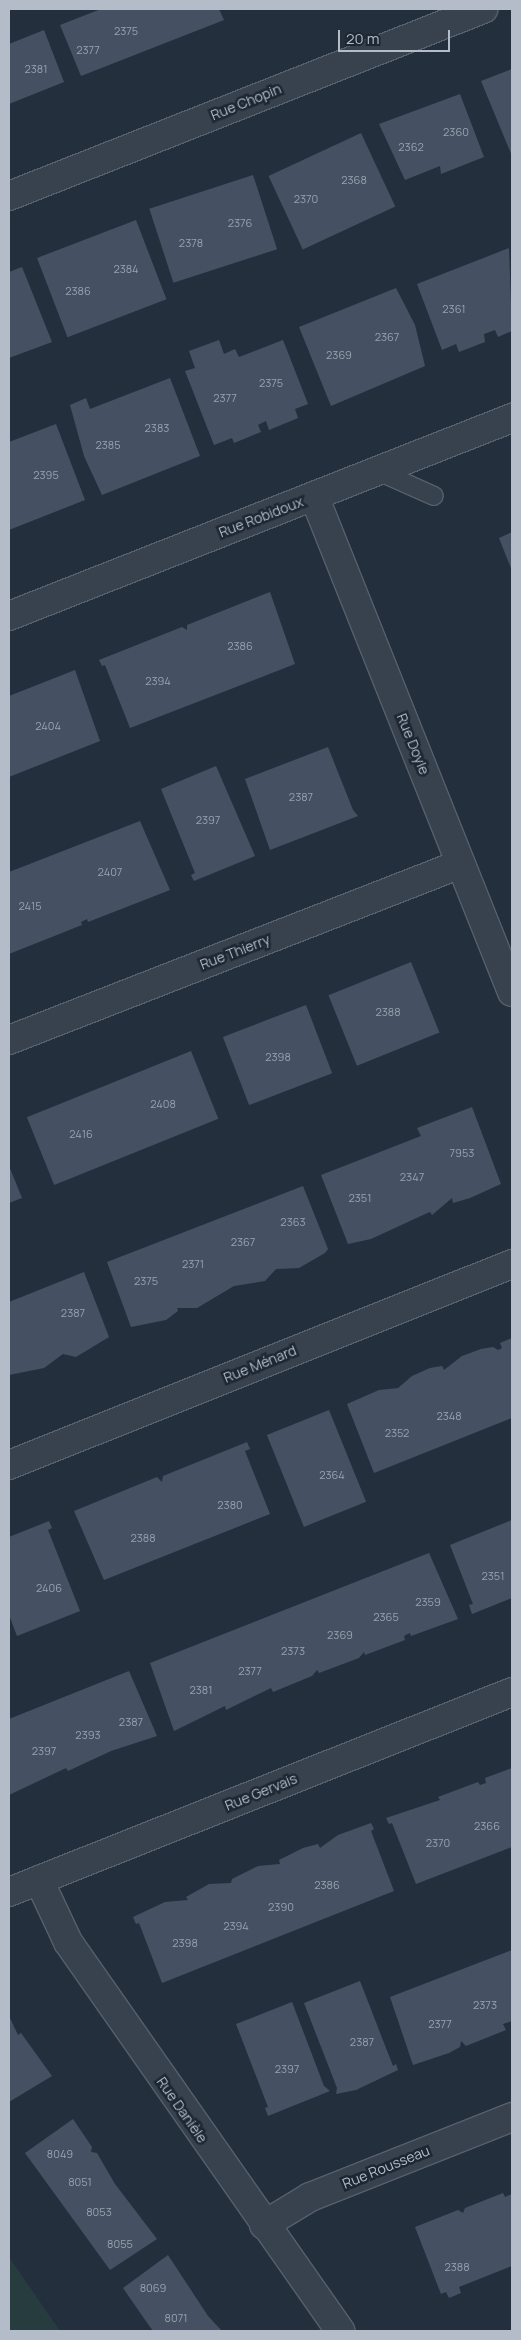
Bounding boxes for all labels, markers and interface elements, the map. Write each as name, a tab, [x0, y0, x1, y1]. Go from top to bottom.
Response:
scale bar	[341, 20, 454, 52]
house number: 2375	[114, 24, 138, 38]
text: 20 m	[346, 28, 379, 49]
house number: 2377	[76, 43, 100, 57]
house number: 2381	[24, 62, 48, 76]
street label: Rue Chopin	[208, 80, 284, 124]
house number: 2360	[443, 125, 469, 139]
house number: 2362	[398, 140, 424, 154]
house number: 2368	[341, 173, 367, 187]
house number: 2370	[294, 192, 318, 206]
house number: 2376	[228, 216, 252, 230]
house number: 2378	[179, 236, 203, 250]
house number: 2384	[113, 262, 139, 276]
house number: 2386	[65, 284, 91, 298]
house number: 2361	[442, 302, 466, 316]
house number: 2367	[375, 330, 399, 344]
house number: 2369	[326, 348, 352, 362]
house number: 2375	[259, 376, 283, 390]
house number: 2377	[213, 391, 237, 405]
house number: 2383	[145, 421, 169, 435]
house number: 2385	[95, 438, 121, 452]
house number: 2395	[33, 468, 59, 482]
street label: Rue Robidoux	[216, 493, 306, 541]
house number: 2386	[227, 639, 253, 653]
house number: 2394	[145, 674, 171, 688]
street label: Rue Doyle	[393, 711, 433, 777]
house number: 2404	[35, 719, 61, 733]
house number: 2387	[289, 790, 313, 804]
house number: 2397	[196, 813, 220, 827]
house number: 2407	[98, 865, 122, 879]
house number: 2415	[18, 899, 42, 913]
street label: Rue Thierry	[198, 931, 272, 973]
house number: 2388	[375, 1005, 401, 1019]
house number: 2398	[265, 1050, 291, 1064]
house number: 2408	[150, 1097, 176, 1111]
house number: 2416	[69, 1127, 93, 1141]
house number: 7953	[450, 1146, 474, 1160]
house number: 2347	[400, 1170, 424, 1184]
house number: 2351	[349, 1191, 371, 1205]
house number: 2363	[280, 1215, 306, 1229]
house number: 2367	[231, 1235, 255, 1249]
house number: 2371	[182, 1257, 204, 1271]
house number: 2375	[134, 1274, 158, 1288]
house number: 2387	[61, 1306, 85, 1320]
street label: Rue Ménard	[221, 1342, 299, 1386]
house number: 2348	[436, 1409, 462, 1423]
house number: 2352	[385, 1426, 409, 1440]
house number: 2364	[319, 1468, 345, 1482]
house number: 2380	[217, 1498, 243, 1512]
house number: 2388	[130, 1531, 156, 1545]
house number: 2351	[482, 1569, 504, 1583]
house number: 2406	[36, 1581, 62, 1595]
house number: 2359	[415, 1595, 441, 1609]
house number: 2365	[373, 1610, 399, 1624]
house number: 2369	[327, 1628, 353, 1642]
house number: 2373	[281, 1644, 305, 1658]
house number: 2377	[238, 1664, 262, 1678]
house number: 2381	[189, 1683, 213, 1697]
house number: 2387	[119, 1715, 143, 1729]
house number: 2393	[75, 1728, 101, 1742]
house number: 2397	[32, 1744, 56, 1758]
street label: Rue Gervais	[222, 1770, 300, 1814]
house number: 2366	[474, 1819, 500, 1833]
house number: 2370	[426, 1836, 450, 1850]
house number: 2386	[314, 1878, 340, 1892]
house number: 2390	[268, 1900, 294, 1914]
house number: 2394	[223, 1919, 249, 1933]
house number: 2398	[172, 1936, 198, 1950]
house number: 2373	[473, 1998, 497, 2012]
house number: 2377	[428, 2017, 452, 2031]
house number: 2387	[350, 2035, 374, 2049]
house number: 2397	[275, 2062, 299, 2076]
street label: Rue Danièle	[153, 2074, 211, 2146]
street label: Rue Rousseau	[340, 2142, 432, 2192]
house number: 8049	[47, 2147, 73, 2161]
house number: 8051	[68, 2175, 92, 2189]
house number: 8053	[86, 2205, 112, 2219]
house number: 8055	[107, 2237, 133, 2251]
house number: 2388	[444, 2260, 470, 2274]
house number: 8069	[140, 2281, 166, 2295]
house number: 8071	[165, 2311, 187, 2325]

